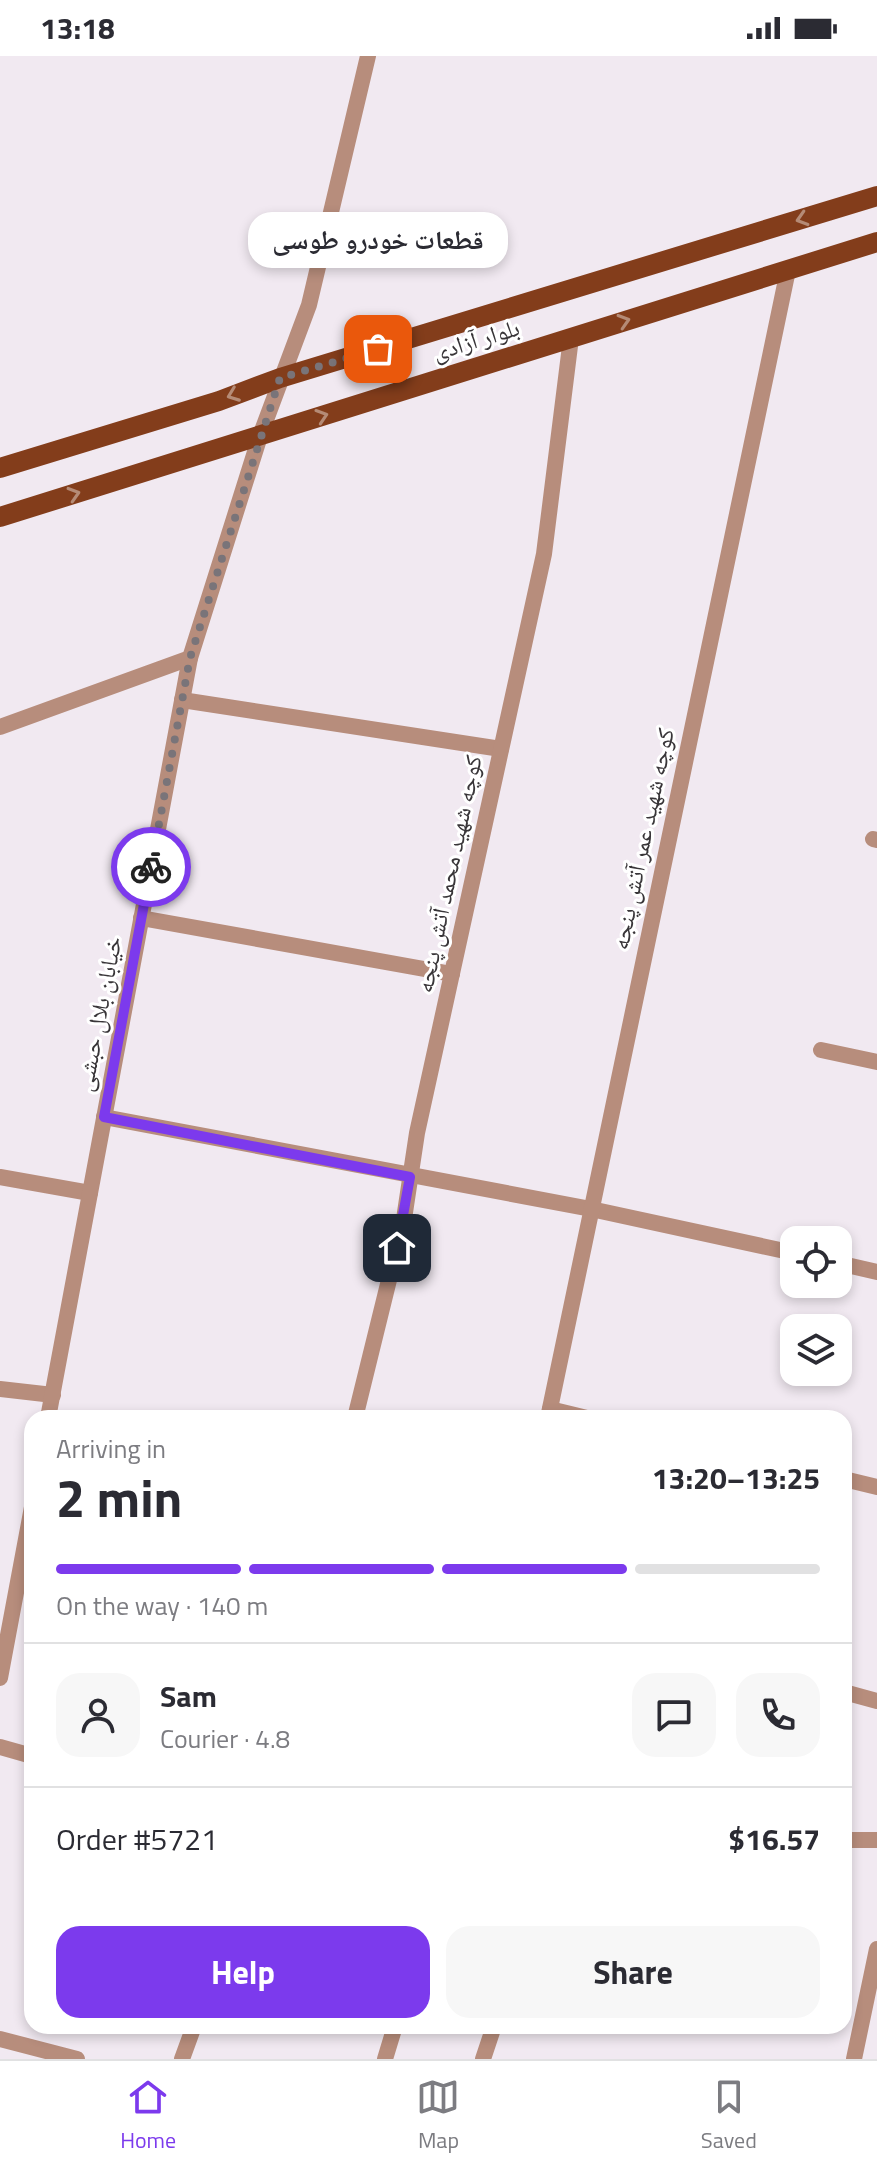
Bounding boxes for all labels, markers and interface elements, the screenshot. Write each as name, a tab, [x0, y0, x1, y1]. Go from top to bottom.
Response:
text: 13:18	[40, 5, 115, 51]
one-way arrow	[796, 209, 810, 225]
callout: قطعات خودرو طوسی	[248, 213, 508, 269]
text: قطعات خودرو طوسی	[272, 220, 484, 259]
street label: بلوار آزادی	[428, 309, 524, 369]
pin	[344, 315, 412, 383]
one-way arrow	[616, 315, 630, 331]
icon: bag	[356, 327, 400, 371]
one-way arrow	[227, 385, 241, 402]
one-way arrow	[315, 409, 329, 425]
one-way arrow	[67, 487, 81, 503]
street label: کوچه شهید عمر آتش پنجه	[601, 725, 683, 953]
street label: کوچه شهید محمد آتش پنجه	[405, 752, 491, 996]
courier	[111, 827, 191, 907]
icon: bike	[129, 845, 173, 889]
street label: خیابان بلال حبشی	[65, 933, 131, 1095]
pin	[363, 1214, 431, 1282]
icon: home	[375, 1226, 419, 1270]
map controls	[780, 1226, 852, 1386]
button: locate	[780, 1226, 852, 1298]
button: layers	[780, 1314, 852, 1386]
text: Arriving in	[56, 1429, 166, 1468]
text: 13:20–13:25	[652, 1455, 820, 1501]
text: 2 min	[56, 1458, 182, 1537]
text: On the way · 140 m	[56, 1586, 268, 1625]
button: person	[56, 1673, 140, 1757]
text: Sam	[160, 1673, 217, 1719]
button: chat	[632, 1673, 716, 1757]
button: phone	[736, 1673, 820, 1757]
text: Courier · 4.8	[160, 1719, 290, 1758]
text: Order #5721	[56, 1816, 218, 1862]
text: $16.57	[728, 1816, 820, 1862]
button: Help	[56, 1926, 430, 2018]
button: Share	[446, 1926, 820, 2018]
tab: Home	[120, 2075, 176, 2157]
tab: Map	[416, 2075, 460, 2157]
tab: Saved	[701, 2075, 757, 2157]

